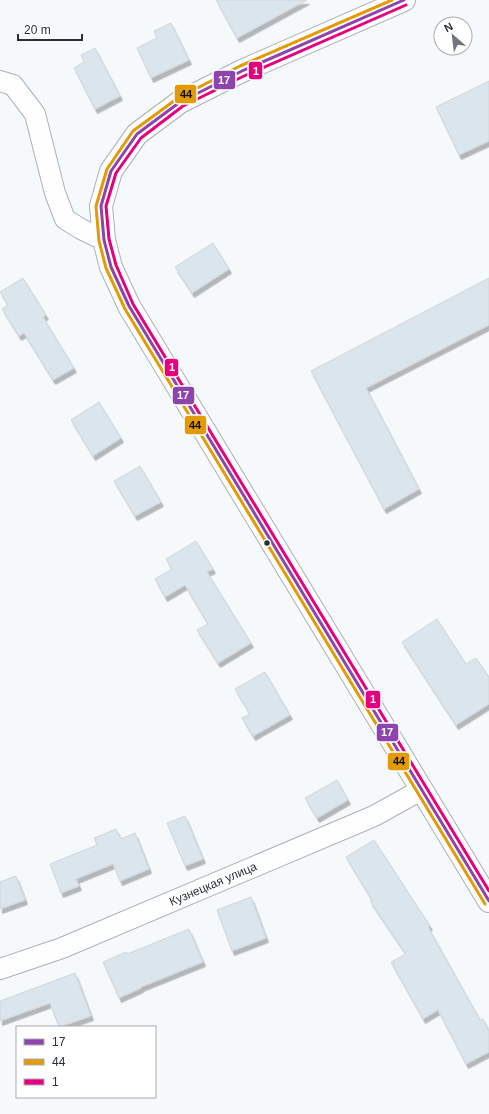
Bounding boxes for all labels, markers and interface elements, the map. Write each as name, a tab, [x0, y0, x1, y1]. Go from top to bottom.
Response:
scale bar	[18, 16, 82, 42]
north arrow	[433, 16, 473, 56]
text: N	[442, 20, 455, 34]
text: 20 m	[24, 23, 51, 37]
line badge: 1	[248, 61, 263, 80]
text: 1	[253, 65, 259, 77]
line badge: 17	[213, 70, 236, 90]
text: 17	[218, 74, 230, 86]
line badge: 44	[174, 84, 197, 104]
text: 44	[180, 88, 193, 100]
line badge: 1	[164, 358, 179, 377]
text: 1	[169, 361, 175, 373]
line badge: 17	[172, 386, 195, 405]
text: 17	[177, 389, 189, 401]
line badge: 44	[184, 415, 207, 435]
text: 44	[189, 419, 202, 431]
unlabelled marker	[262, 538, 272, 548]
line badge: 1	[365, 690, 381, 709]
text: 1	[370, 693, 376, 705]
line badge: 17	[376, 723, 399, 742]
text: 17	[381, 726, 393, 738]
line badge: 44	[387, 752, 410, 771]
text: 44	[393, 755, 406, 767]
street label: Кузнецкая улица	[167, 859, 259, 909]
legend	[16, 1026, 156, 1098]
text: 17	[52, 1035, 66, 1049]
text: 44	[52, 1055, 66, 1069]
text: 1	[52, 1075, 59, 1089]

